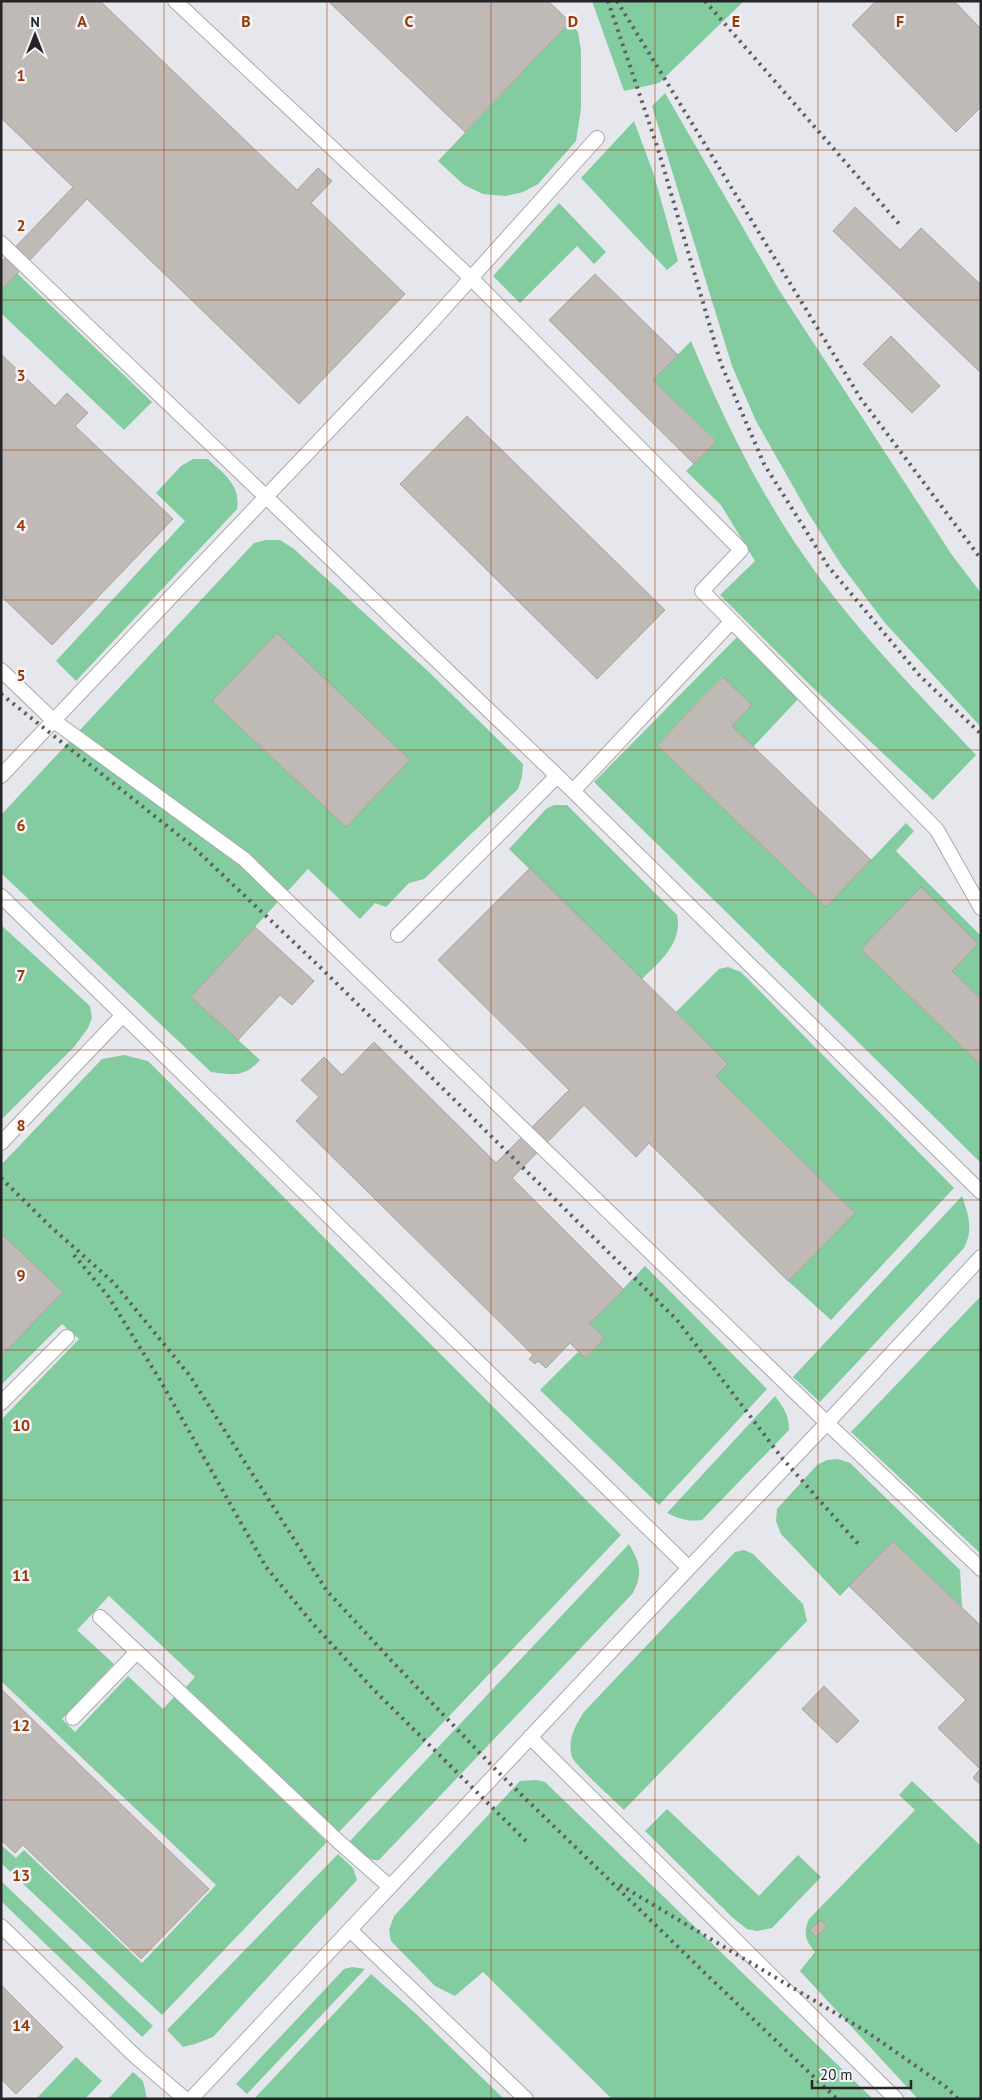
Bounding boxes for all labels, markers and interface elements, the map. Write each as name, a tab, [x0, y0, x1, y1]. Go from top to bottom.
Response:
north arrow	[10, 10, 60, 60]
text: A	[77, 11, 87, 31]
text: B	[241, 11, 251, 31]
text: C	[405, 11, 414, 31]
text: D	[568, 11, 578, 31]
text: E	[732, 11, 740, 31]
text: F	[896, 11, 904, 31]
text: N	[30, 13, 40, 31]
text: 1	[16, 65, 26, 85]
text: 2	[16, 215, 26, 235]
text: 3	[16, 365, 26, 385]
text: 4	[16, 515, 26, 535]
text: 5	[16, 665, 26, 685]
text: 6	[16, 815, 26, 835]
text: 7	[16, 965, 26, 985]
text: 8	[16, 1115, 26, 1135]
text: 9	[16, 1265, 26, 1285]
text: 10	[12, 1415, 30, 1435]
text: 11	[12, 1565, 30, 1585]
text: 12	[12, 1715, 30, 1735]
text: 13	[12, 1865, 30, 1885]
text: 14	[12, 2015, 30, 2035]
scale bar	[812, 2058, 911, 2090]
text: 20 m	[820, 2065, 853, 2084]

